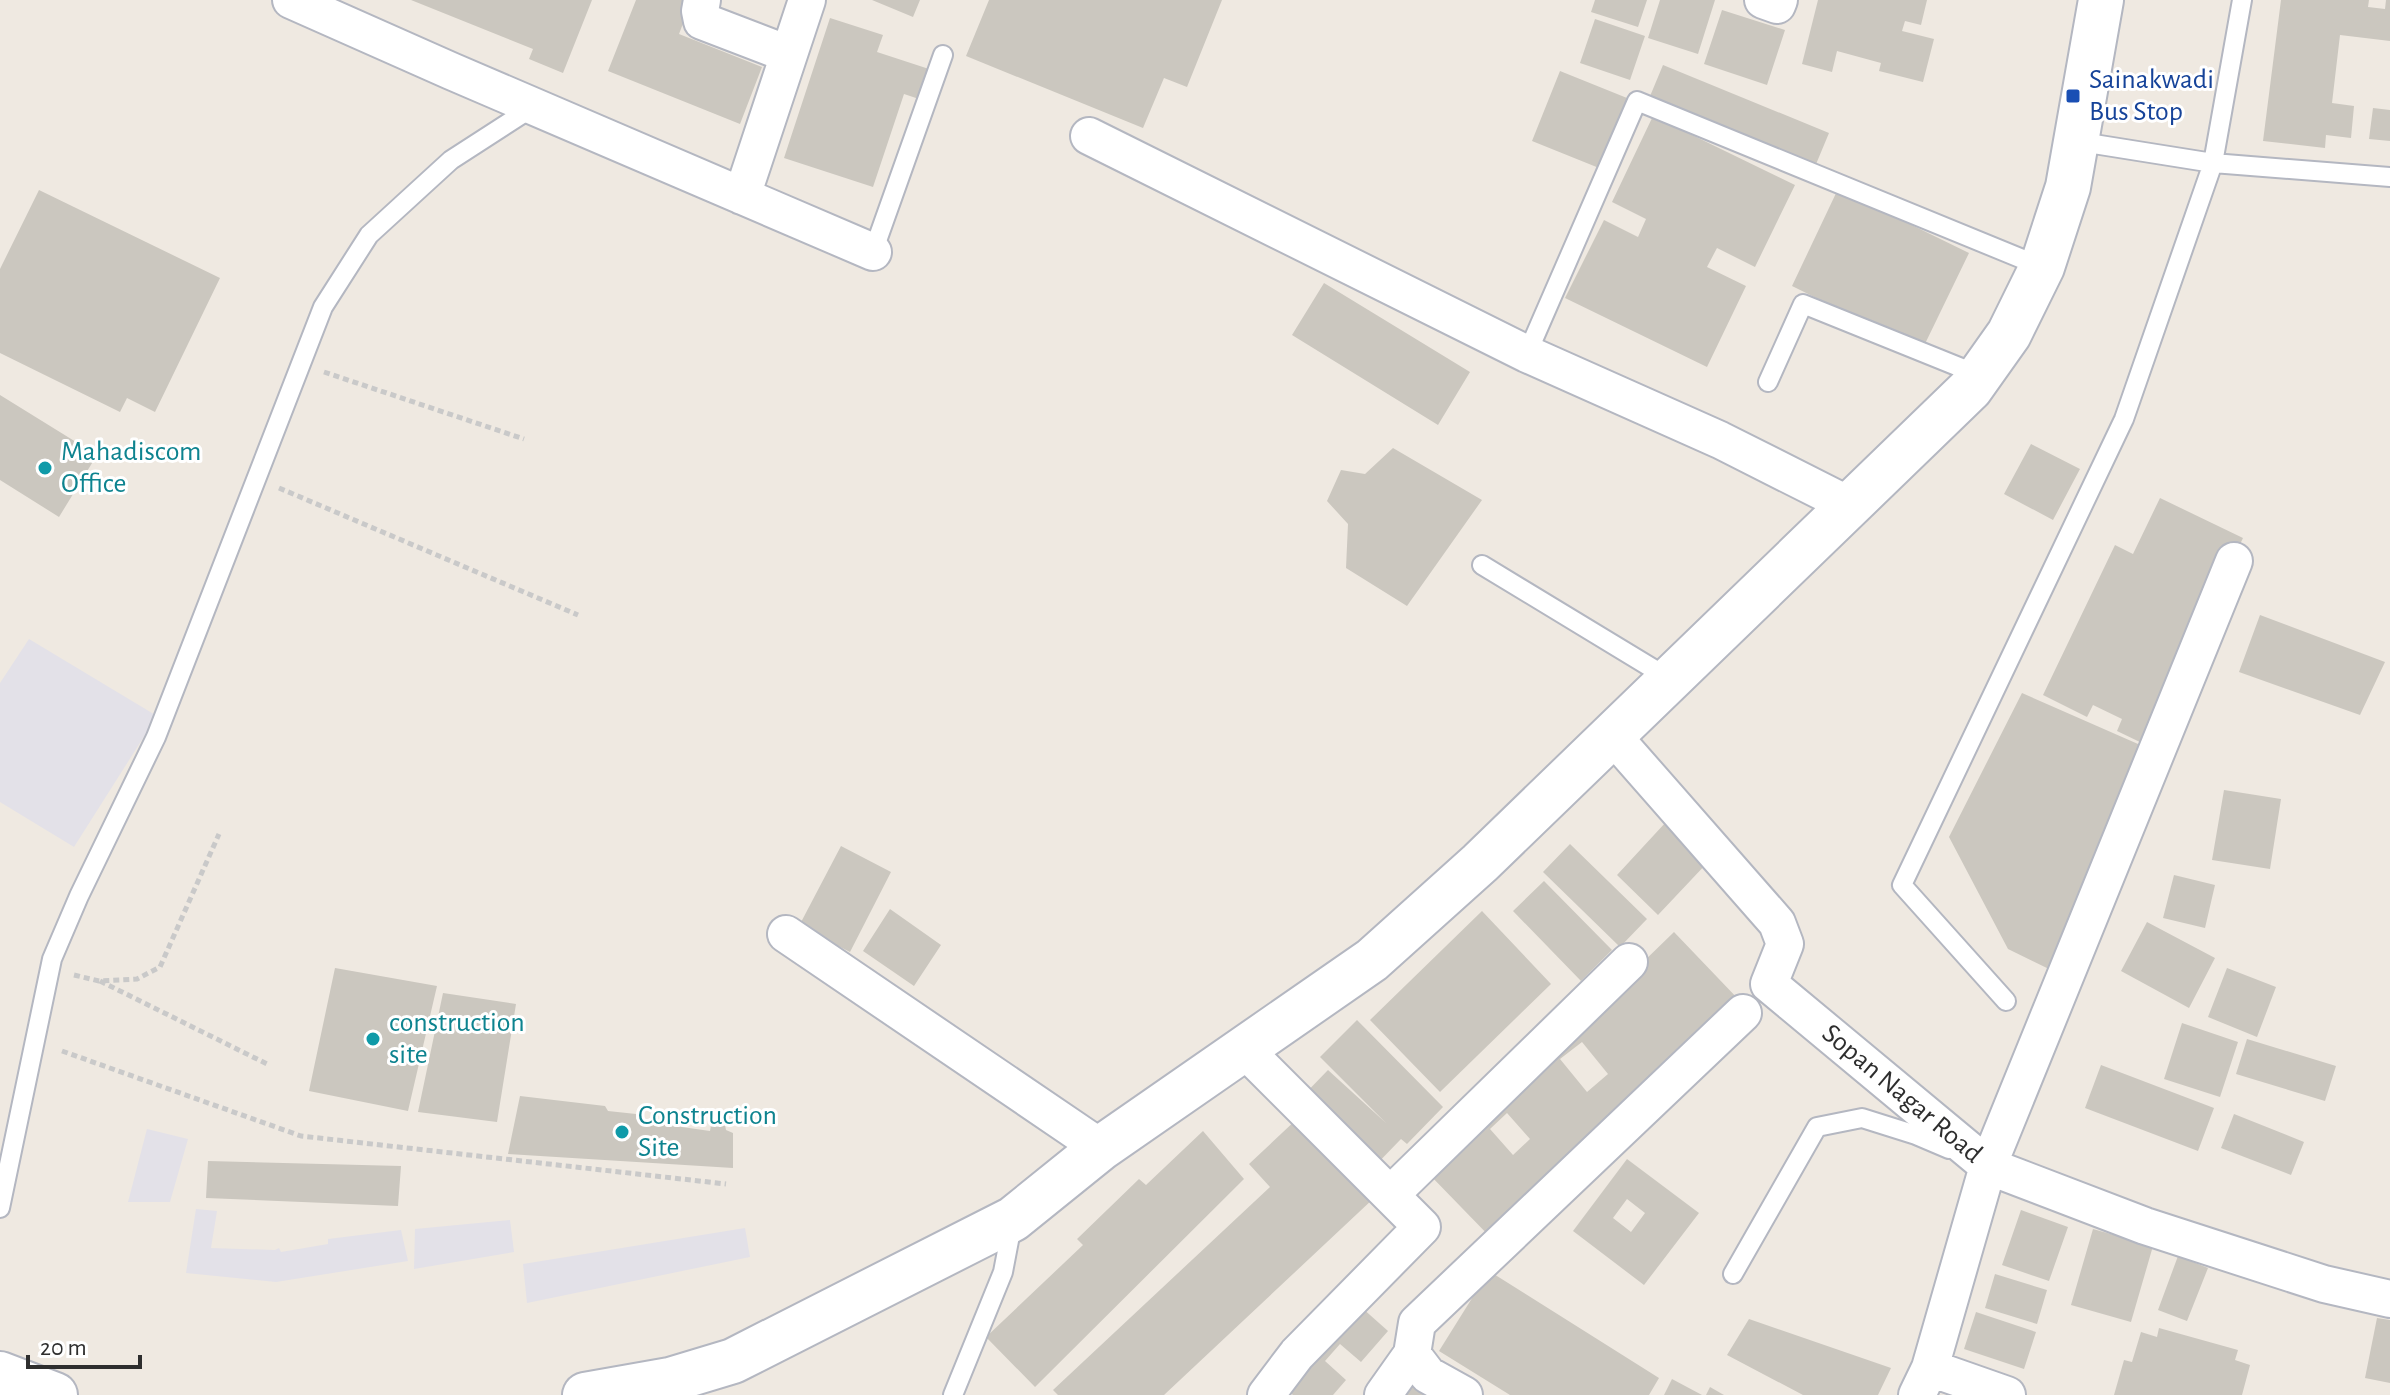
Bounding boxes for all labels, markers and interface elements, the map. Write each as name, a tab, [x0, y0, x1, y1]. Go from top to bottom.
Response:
place label: Sainakwadi Bus Stop	[2089, 66, 2214, 126]
marker: Sainakwadi Bus Stop	[2064, 87, 2082, 105]
place label: Mahadiscom Office	[61, 438, 202, 498]
marker: Mahadiscom Office	[36, 459, 54, 477]
place label: construction site	[389, 1009, 525, 1069]
street label: Sopan Nagar Road	[1817, 1019, 1987, 1169]
marker: construction site	[364, 1030, 382, 1048]
place label: Construction Site	[638, 1102, 777, 1162]
marker: Construction Site	[613, 1123, 631, 1141]
scale bar	[28, 1319, 140, 1369]
text: 20 m	[40, 1336, 87, 1360]

